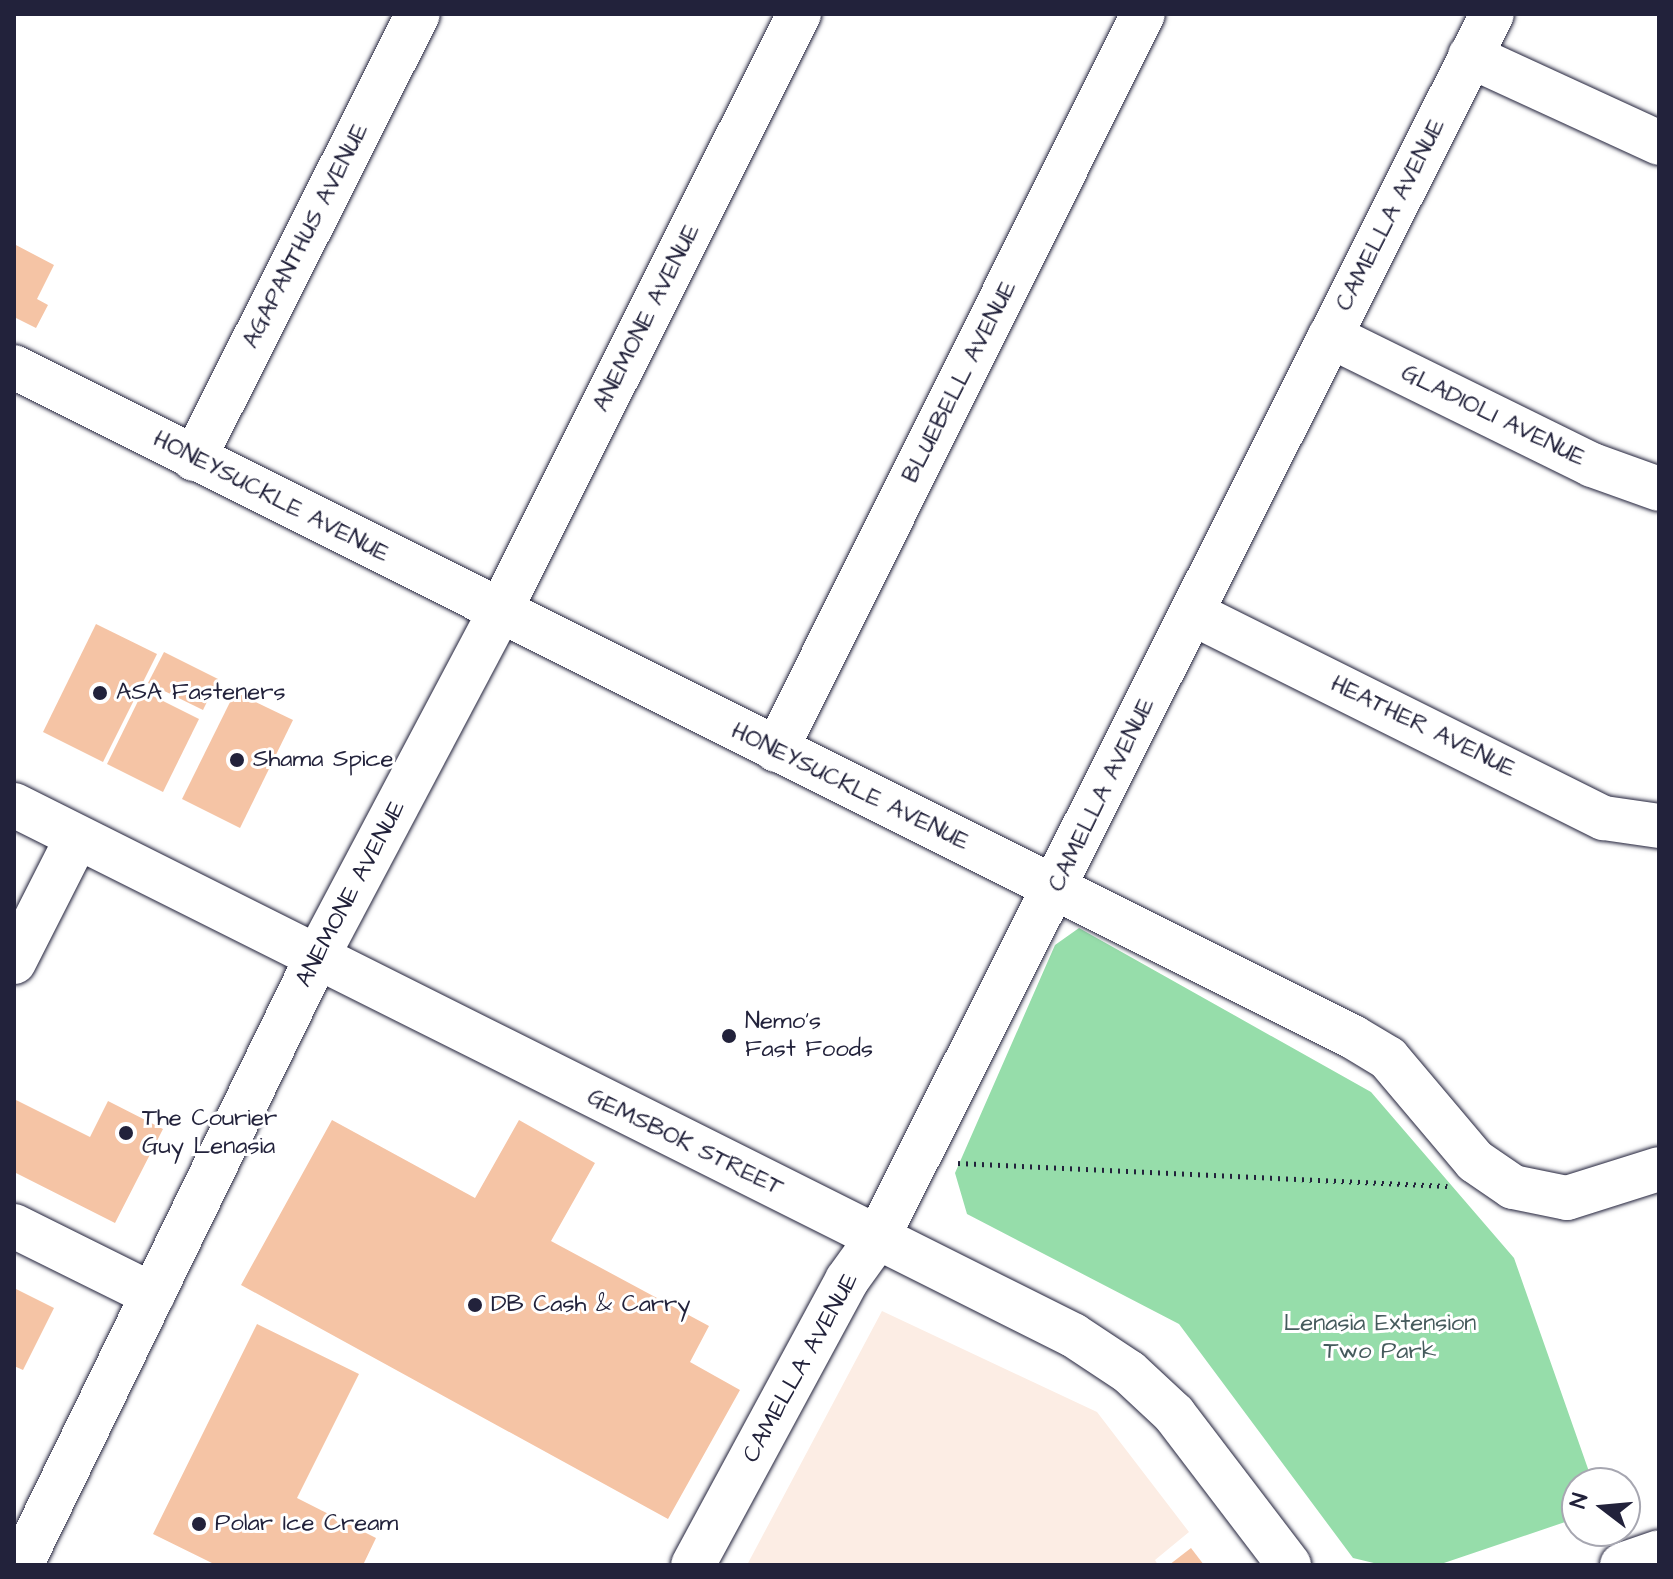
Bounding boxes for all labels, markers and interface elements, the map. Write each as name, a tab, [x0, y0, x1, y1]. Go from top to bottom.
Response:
street label: CAMELLA AVENUE	[1330, 114, 1452, 316]
street label: AGAPANTHUS AVENUE	[237, 119, 375, 353]
street label: ANEMONE AVENUE	[587, 219, 707, 417]
street label: BLUEBELL AVENUE	[897, 276, 1023, 488]
street label: GLADIOLI AVENUE	[1396, 359, 1590, 473]
street label: HONEYSUCKLE AVENUE	[148, 425, 394, 569]
street label: HEATHER AVENUE	[1326, 670, 1520, 784]
place label: ASA Fasteners	[116, 679, 286, 707]
marker: ASA Fasteners	[91, 684, 109, 702]
street label: CAMELLA AVENUE	[1043, 693, 1161, 897]
street label: HONEYSUCKLE AVENUE	[726, 717, 974, 857]
place label: Shama Spice	[253, 746, 394, 774]
marker: Shama Spice	[228, 751, 246, 769]
street label: ANEMONE AVENUE	[290, 796, 412, 992]
place label: Nemo's Fast Foods	[745, 1008, 873, 1064]
marker: Nemo's Fast Foods	[720, 1027, 738, 1045]
street label: GEMSBOK STREET	[582, 1083, 788, 1203]
place label: The Courier Guy Lenasia	[142, 1105, 277, 1161]
marker: The Courier Guy Lenasia	[117, 1124, 135, 1142]
street label: CAMELLA AVENUE	[737, 1268, 865, 1468]
place label: DB Cash & Carry	[491, 1291, 691, 1319]
marker: DB Cash & Carry	[466, 1296, 484, 1314]
park label: Lenasia Extension Two Park	[1284, 1310, 1476, 1366]
north arrow	[1561, 1467, 1641, 1547]
text: N	[1563, 1490, 1596, 1512]
place label: Polar Ice Cream	[215, 1510, 398, 1538]
marker: Polar Ice Cream	[190, 1515, 208, 1533]

